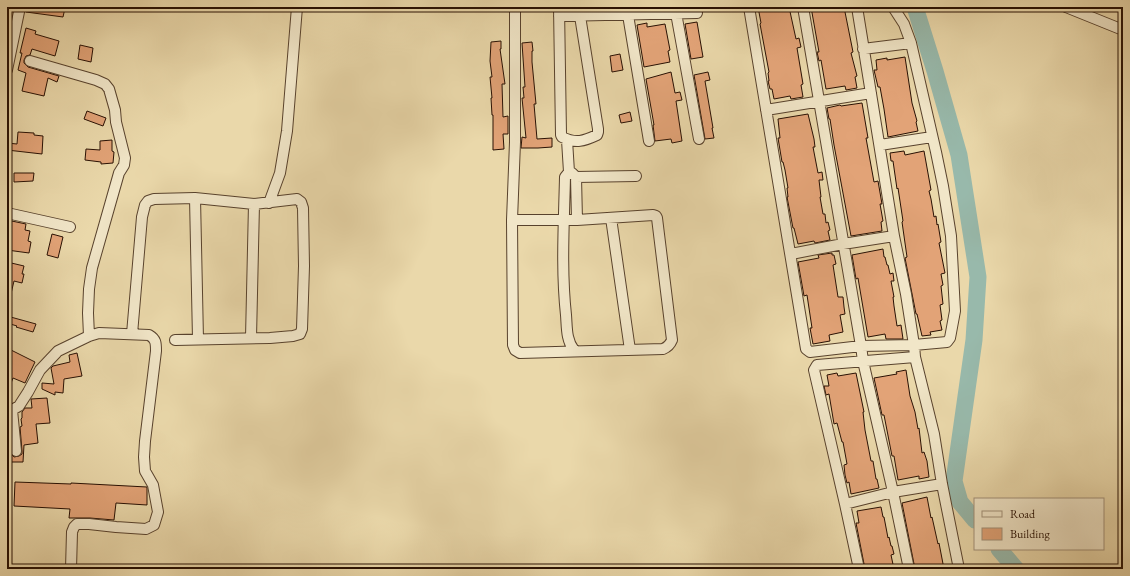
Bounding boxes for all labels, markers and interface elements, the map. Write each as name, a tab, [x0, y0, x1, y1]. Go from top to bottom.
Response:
legend	[974, 498, 1104, 550]
text: Road	[1010, 506, 1036, 522]
text: Building	[1010, 526, 1051, 542]

